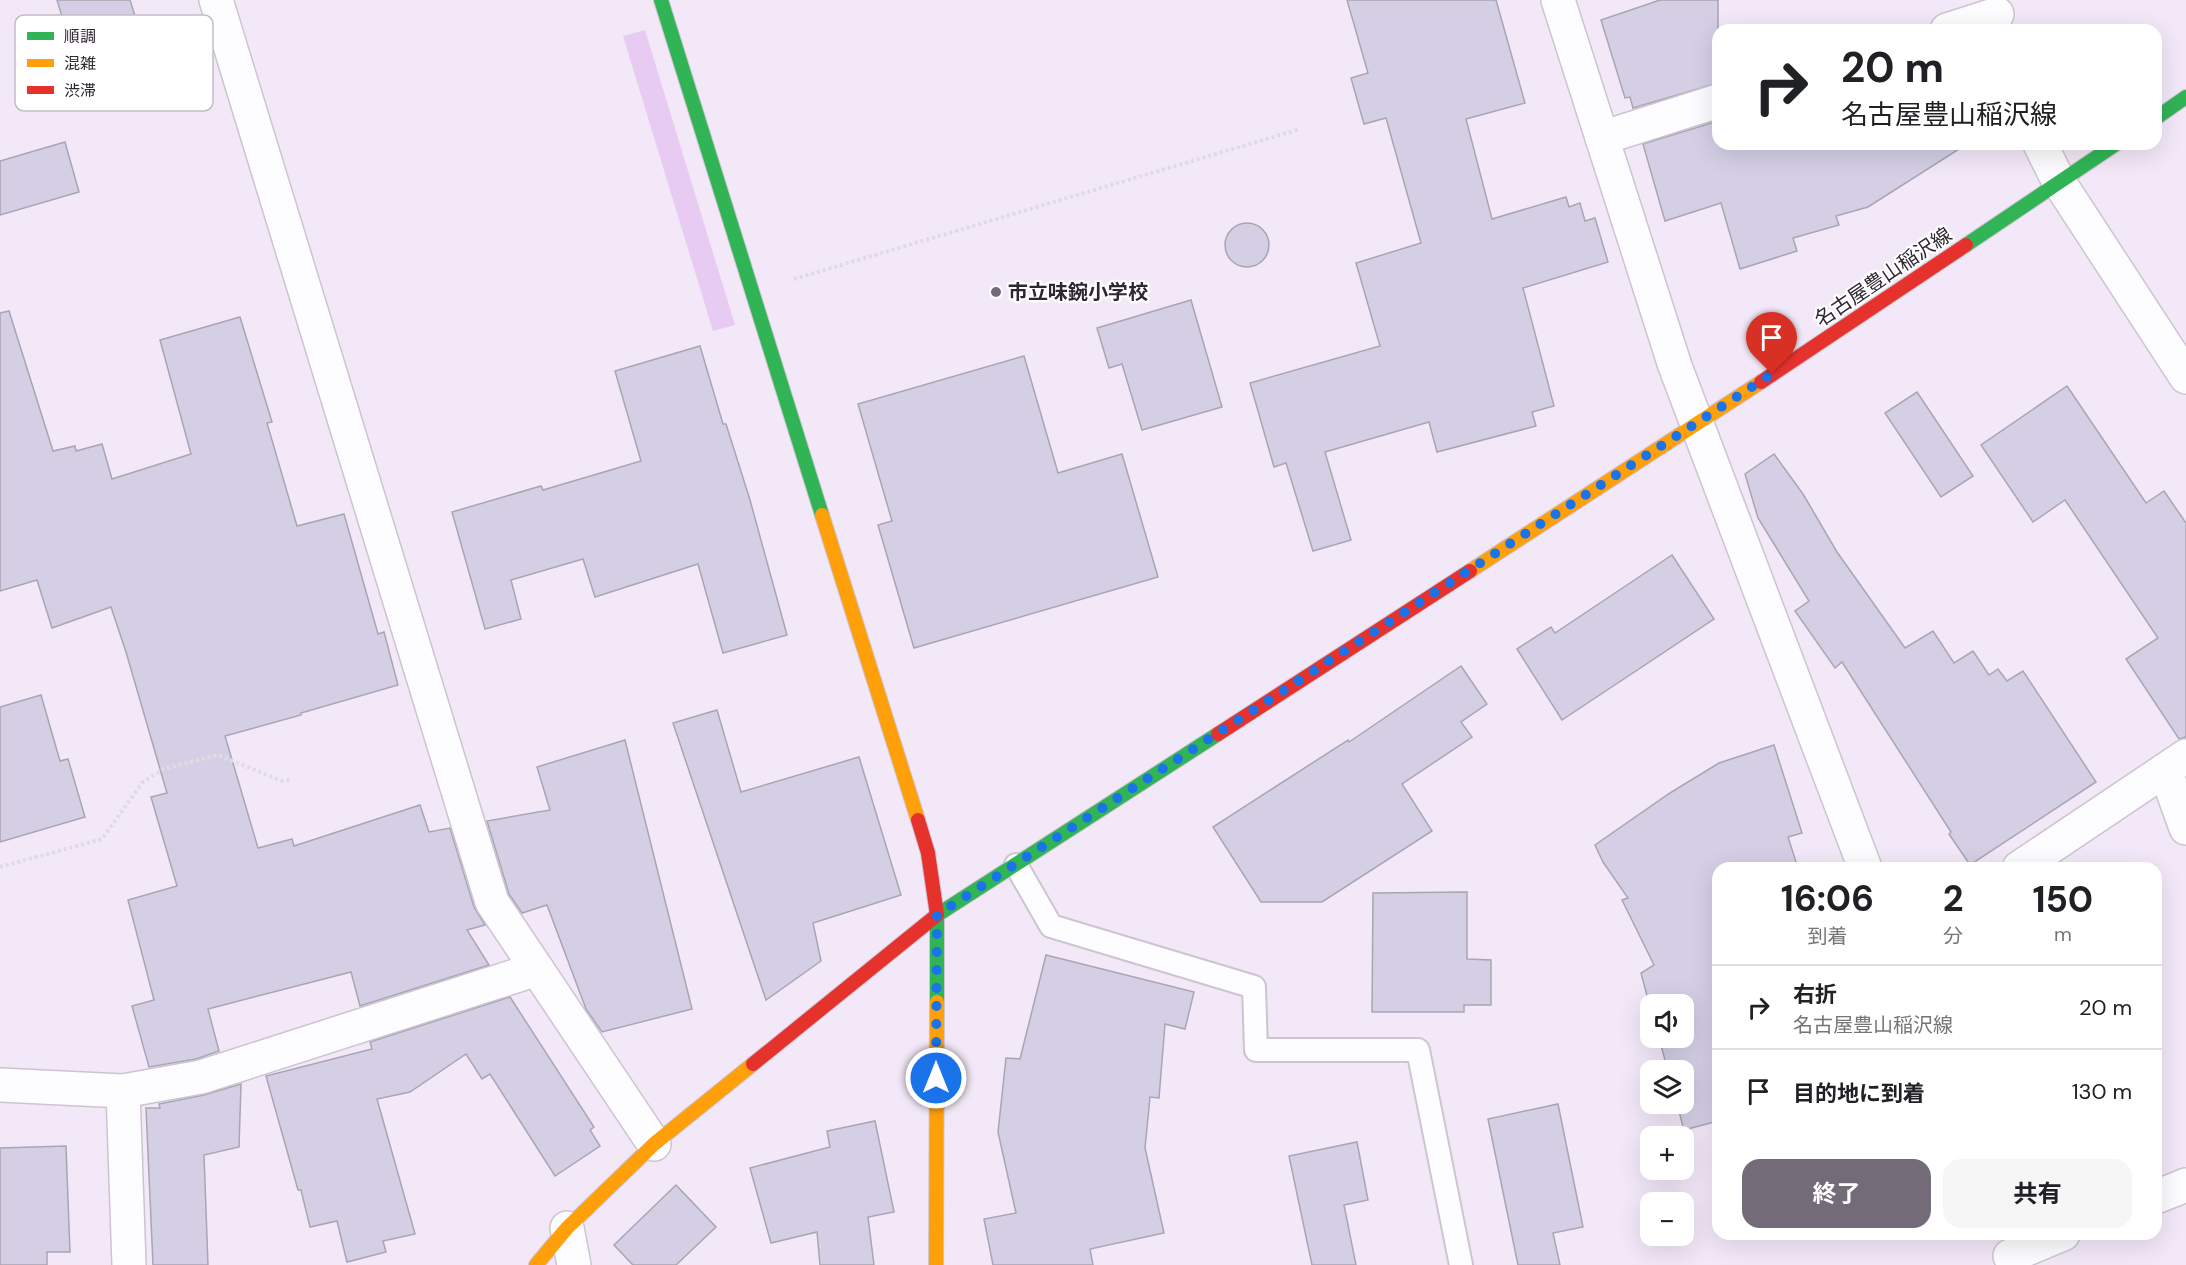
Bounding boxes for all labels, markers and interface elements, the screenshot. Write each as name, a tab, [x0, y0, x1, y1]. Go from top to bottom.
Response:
legend	[15, 15, 213, 111]
text: 順調	[64, 26, 96, 47]
text: 20 m	[1841, 40, 1944, 95]
icon: right	[1742, 48, 1820, 126]
text: 混雑	[64, 53, 96, 74]
text: 渋滞	[64, 80, 96, 101]
text: 名古屋豊山稲沢線	[1841, 97, 2057, 132]
street label: 名古屋豊山稲沢線	[1809, 221, 1957, 333]
place label: 市立味鋺小学校	[1008, 279, 1148, 305]
marker: 市立味鋺小学校	[989, 285, 1003, 299]
pin	[1746, 312, 1797, 374]
icon: arrive	[1755, 321, 1788, 354]
text: 16:06	[1781, 875, 1874, 922]
text: 2	[1943, 875, 1964, 922]
text: 150	[2032, 876, 2093, 923]
text: m	[2054, 921, 2072, 947]
text: 到着	[1807, 923, 1847, 949]
text: 分	[1943, 923, 1963, 949]
text: 右折	[1793, 980, 1837, 1009]
icon: right	[1742, 991, 1775, 1024]
text: 20 m	[2079, 993, 2132, 1022]
map controls	[1640, 994, 1694, 1246]
button: sound	[1640, 994, 1694, 1048]
text: 名古屋豊山稲沢線	[1793, 1012, 1953, 1038]
position arrow	[904, 1046, 968, 1110]
button: layers	[1640, 1060, 1694, 1114]
icon: arrive	[1742, 1075, 1775, 1108]
text: 130 m	[2072, 1077, 2132, 1106]
text: 目的地に到着	[1793, 1079, 1925, 1108]
button: +	[1640, 1126, 1694, 1180]
button: 終了	[1742, 1159, 1931, 1228]
button: 共有	[1943, 1159, 2132, 1228]
button: −	[1640, 1192, 1694, 1246]

